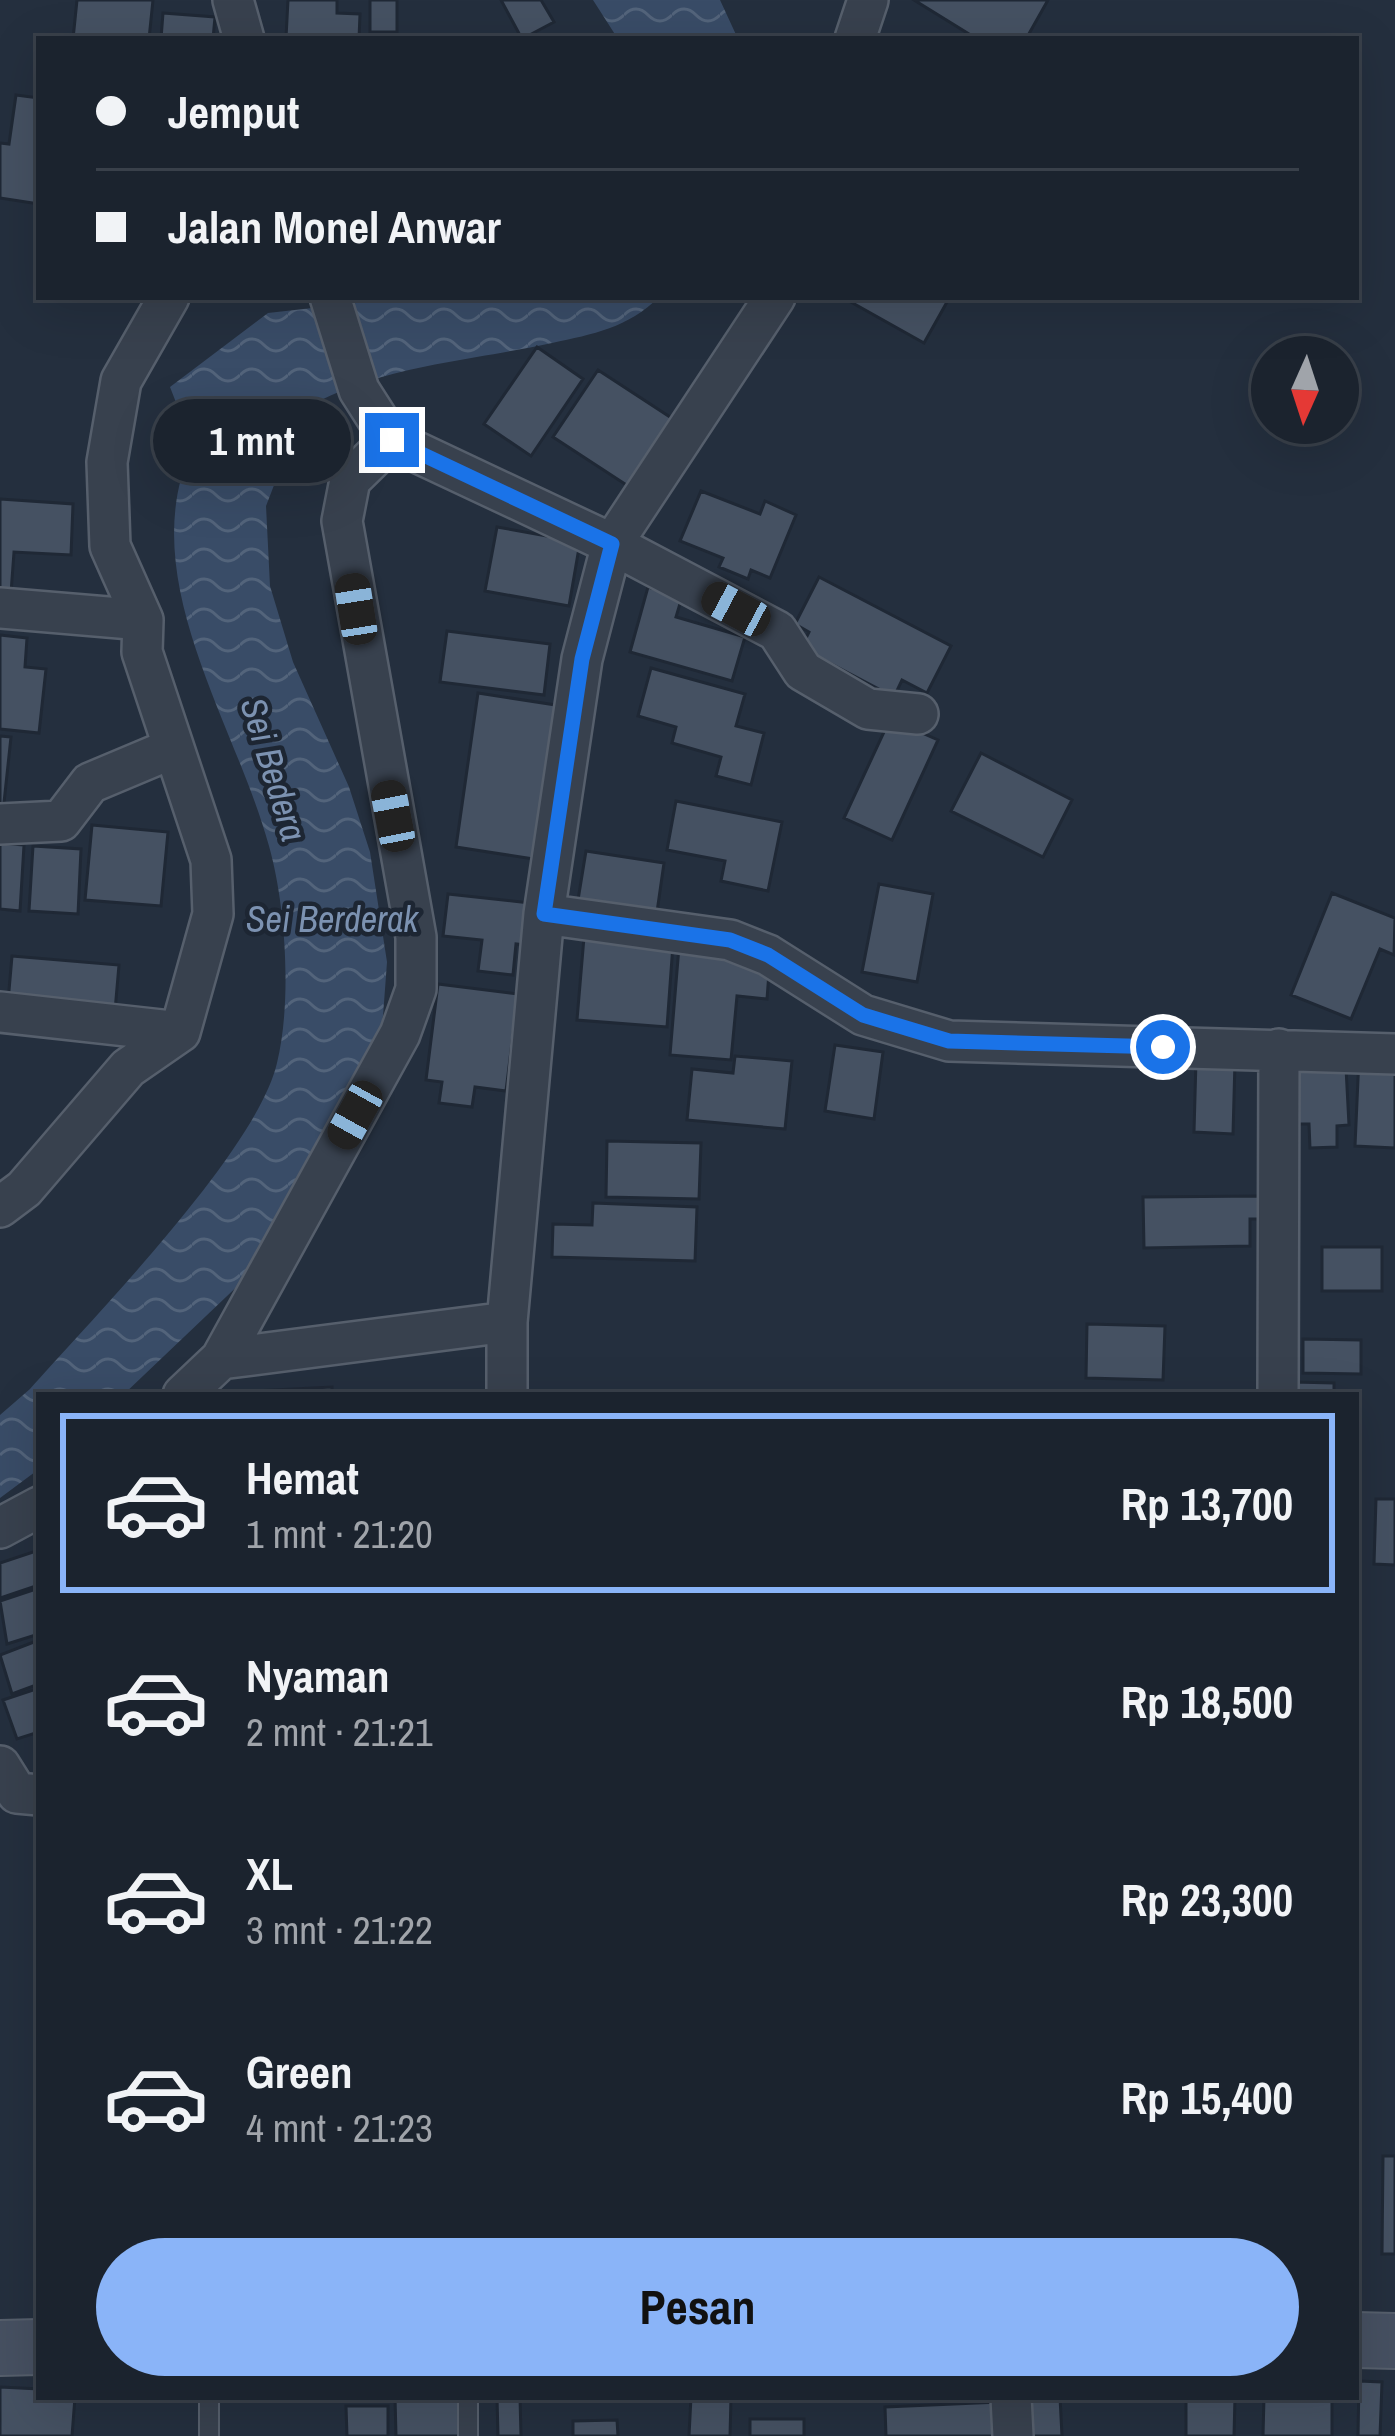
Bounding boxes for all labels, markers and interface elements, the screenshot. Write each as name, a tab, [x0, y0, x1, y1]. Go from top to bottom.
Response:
text: Jemput	[168, 81, 299, 142]
text: Jalan Monel Anwar	[168, 196, 501, 257]
north arrow	[1251, 336, 1359, 444]
map controls	[1251, 336, 1359, 444]
callout: 1 mnt	[152, 398, 350, 482]
route end	[365, 413, 419, 467]
text: 1 mnt	[209, 415, 295, 467]
car	[333, 571, 379, 647]
car	[696, 576, 776, 642]
water label: Sei Bedera	[229, 691, 319, 847]
car	[368, 777, 418, 855]
water label: Sei Berderak	[246, 895, 419, 943]
route start	[1136, 1020, 1190, 1074]
car	[322, 1075, 388, 1155]
text: Hemat	[246, 1447, 359, 1508]
icon: car	[102, 1449, 210, 1557]
text: Rp 13,700	[1121, 1473, 1293, 1534]
text: 1 mnt · 21:20	[246, 1508, 433, 1560]
text: Nyaman	[246, 1645, 390, 1706]
icon: car	[102, 1647, 210, 1755]
text: Rp 18,500	[1121, 1671, 1293, 1732]
text: 2 mnt · 21:21	[246, 1706, 433, 1758]
text: XL	[246, 1843, 293, 1904]
icon: car	[102, 1845, 210, 1953]
text: Rp 23,300	[1121, 1869, 1293, 1930]
text: 3 mnt · 21:22	[246, 1904, 433, 1956]
text: Green	[246, 2041, 353, 2102]
icon: car	[102, 2043, 210, 2151]
text: Rp 15,400	[1121, 2067, 1293, 2128]
text: 4 mnt · 21:23	[246, 2102, 433, 2154]
button: Pesan	[96, 2238, 1299, 2376]

